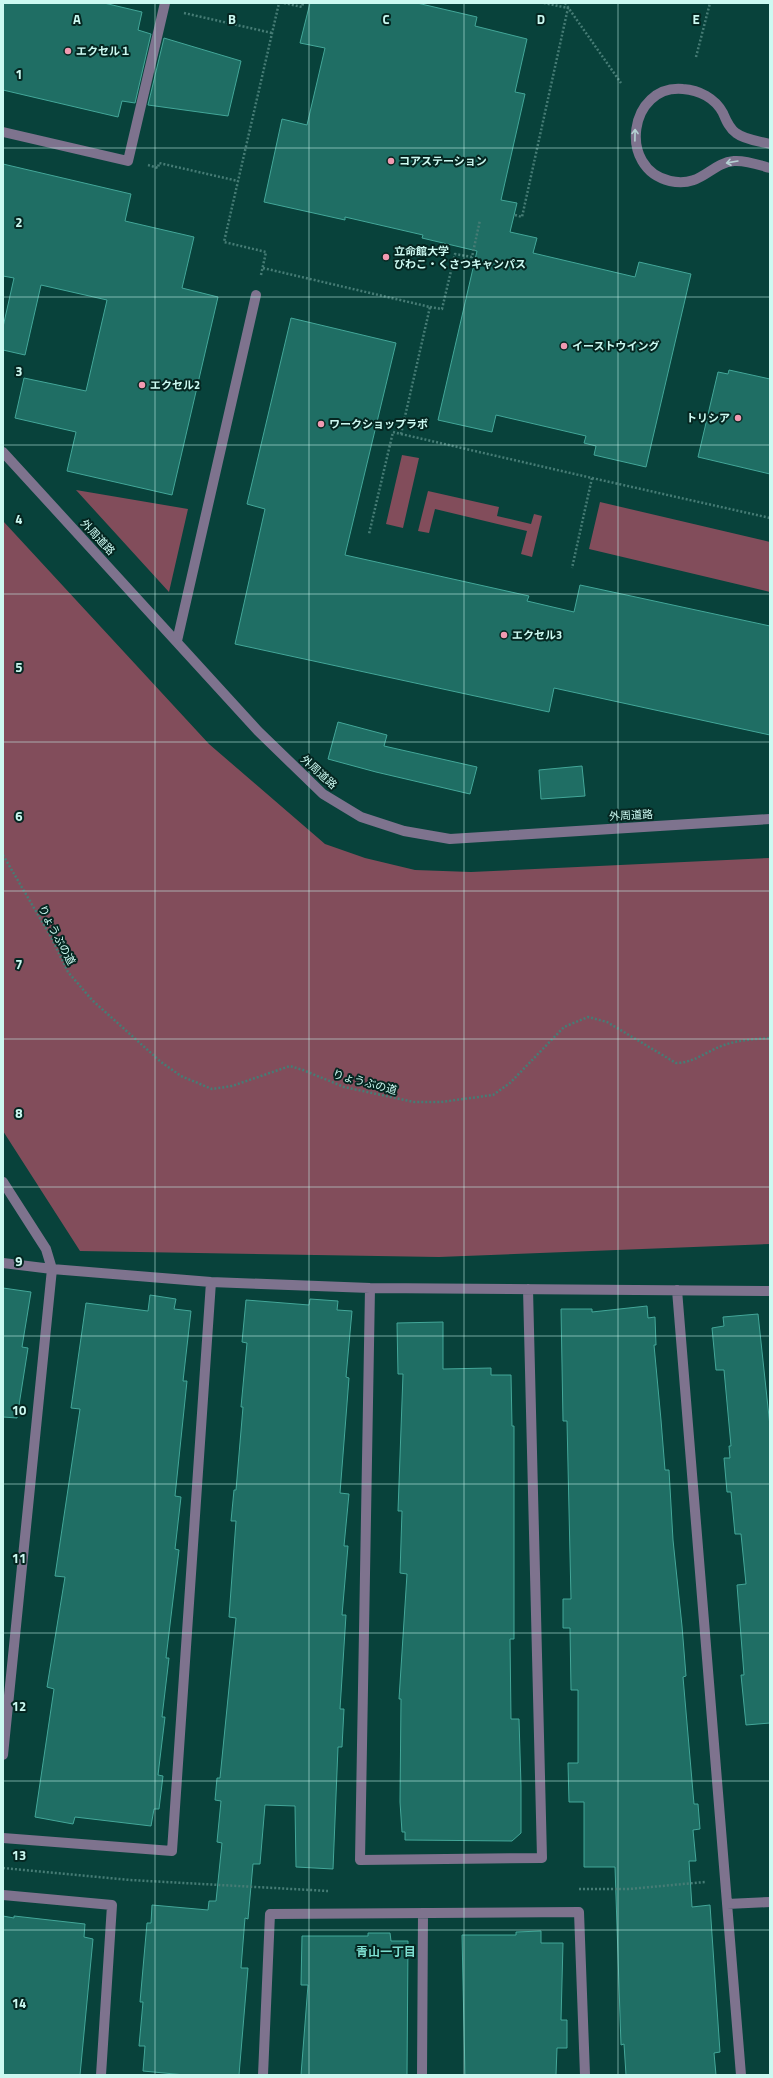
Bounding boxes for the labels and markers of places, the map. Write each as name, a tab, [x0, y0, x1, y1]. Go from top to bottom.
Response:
place label: エクセル１	[76, 43, 131, 59]
marker: エクセル１	[63, 46, 73, 56]
place label: コアステーション	[399, 153, 487, 169]
marker: コアステーション	[386, 156, 396, 166]
place label: 立命館大学 びわこ・くさつキャンパス	[394, 243, 526, 272]
marker: 立命館大学 びわこ・くさつキャンパス	[381, 252, 391, 262]
place label: イーストウイング	[572, 338, 659, 354]
marker: イーストウイング	[559, 341, 569, 351]
place label: エクセル2	[150, 377, 200, 393]
marker: エクセル2	[137, 380, 147, 390]
place label: トリシア	[686, 410, 730, 426]
marker: トリシア	[733, 413, 743, 423]
place label: ワークショップラボ	[329, 416, 428, 432]
marker: ワークショップラボ	[316, 419, 326, 429]
place label: エクセル3	[512, 627, 562, 643]
marker: エクセル3	[499, 630, 509, 640]

